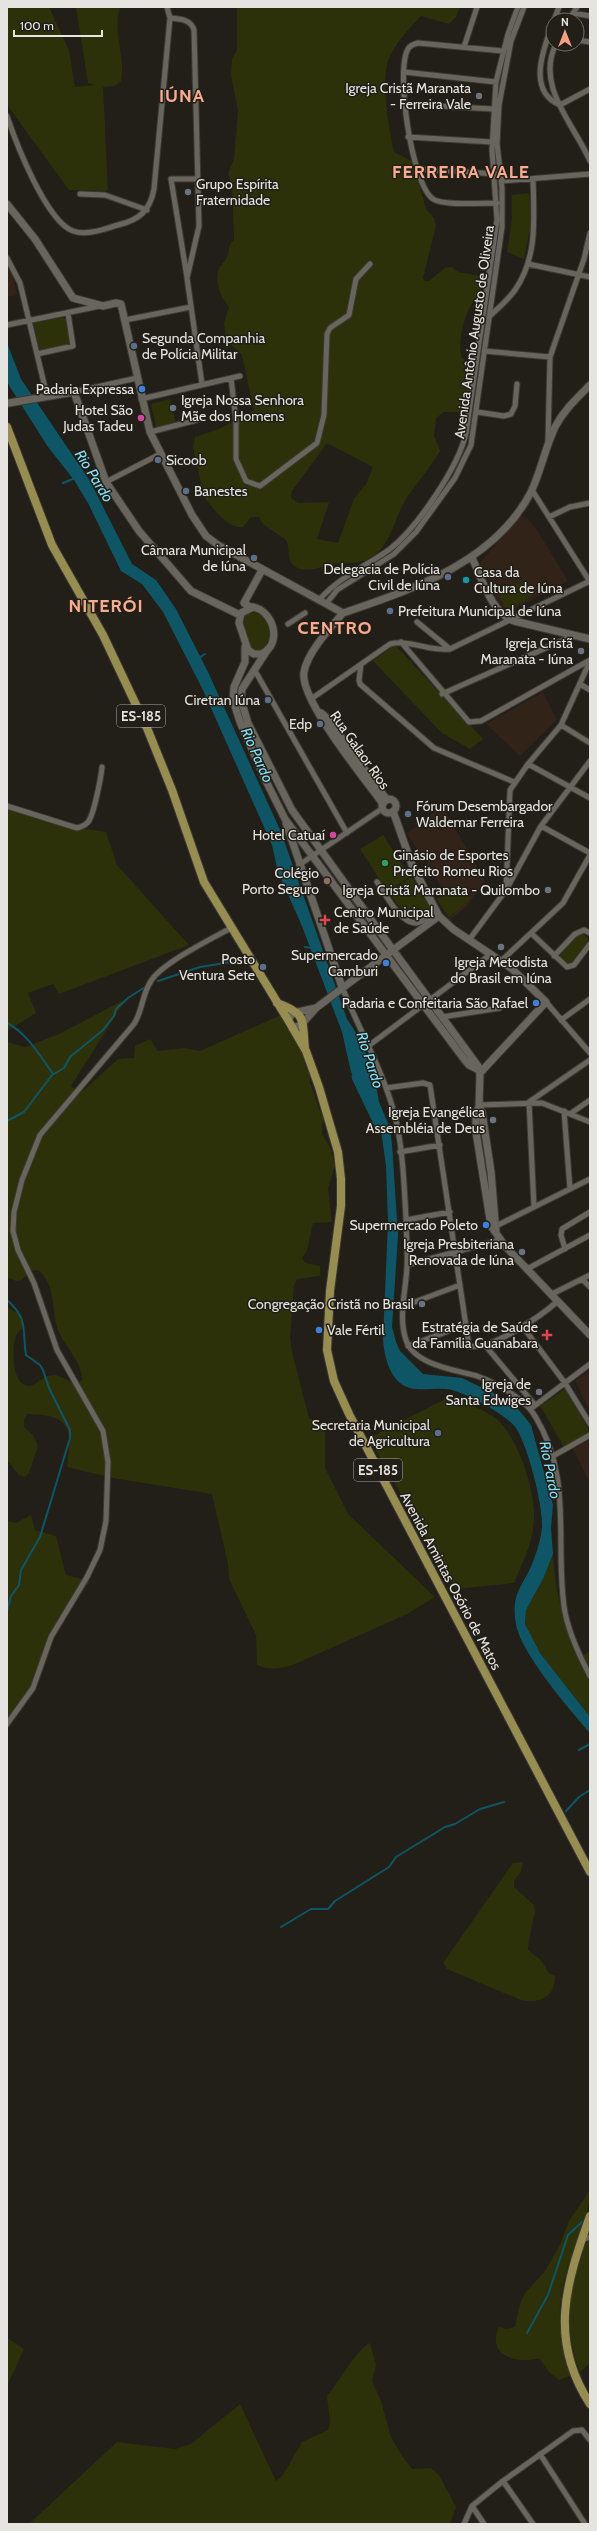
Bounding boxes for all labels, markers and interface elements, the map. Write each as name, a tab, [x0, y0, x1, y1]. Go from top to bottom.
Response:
scale bar	[14, 12, 102, 38]
north arrow	[545, 12, 585, 52]
text: N	[561, 15, 569, 29]
text: 100 m	[20, 18, 54, 33]
place label: Igreja Cristã Maranata - Ferreira Vale	[345, 79, 471, 113]
district label: IÚNA	[159, 85, 205, 107]
marker: Igreja Cristã Maranata - Ferreira Vale	[474, 91, 484, 101]
district label: FERREIRA VALE	[392, 161, 530, 183]
place label: Grupo Espírita Fraternidade	[196, 175, 279, 209]
marker: Grupo Espírita Fraternidade	[183, 187, 193, 197]
street label: Avenida Antônio Augusto de Oliveira	[450, 224, 498, 440]
place label: Segunda Companhia de Polícia Militar	[142, 329, 265, 363]
marker: Segunda Companhia de Polícia Militar	[129, 341, 139, 351]
place label: Padaria Expressa	[36, 380, 134, 398]
marker: Padaria Expressa	[137, 384, 147, 394]
place label: Igreja Nossa Senhora Mãe dos Homens	[181, 391, 304, 425]
place label: Hotel São Judas Tadeu	[62, 401, 133, 435]
marker: Igreja Nossa Senhora Mãe dos Homens	[168, 403, 178, 413]
marker: Hotel São Judas Tadeu	[136, 413, 146, 423]
water label: Rio Pardo	[71, 446, 117, 506]
place label: Sicoob	[166, 451, 207, 469]
marker: Sicoob	[153, 455, 163, 465]
place label: Banestes	[194, 482, 248, 500]
marker: Banestes	[181, 486, 191, 496]
place label: Câmara Municipal de Iúna	[141, 541, 247, 575]
marker: Câmara Municipal de Iúna	[249, 553, 259, 563]
place label: Delegacia de Polícia Civil de Iúna	[324, 560, 440, 594]
place label: Casa da Cultura de Iúna	[474, 563, 563, 597]
marker: Delegacia de Polícia Civil de Iúna	[443, 572, 453, 582]
marker: Casa da Cultura de Iúna	[461, 575, 471, 585]
district label: NITERÓI	[68, 595, 144, 617]
place label: Prefeitura Municipal de Iúna	[398, 602, 561, 620]
marker: Prefeitura Municipal de Iúna	[385, 606, 395, 616]
district label: CENTRO	[298, 617, 372, 639]
place label: Igreja Cristã Maranata - Iúna	[481, 634, 573, 668]
marker: Igreja Cristã Maranata - Iúna	[576, 646, 586, 656]
place label: Ciretran Iúna	[185, 691, 260, 709]
marker: Ciretran Iúna	[263, 695, 273, 705]
road number: ES-185	[117, 705, 165, 727]
street label: Rua Galaor Rios	[326, 707, 394, 793]
place label: Edp	[289, 715, 312, 733]
marker: Edp	[315, 719, 325, 729]
water label: Rio Pardo	[237, 725, 277, 786]
place label: Fórum Desembargador Waldemar Ferreira	[416, 797, 553, 831]
marker: Fórum Desembargador Waldemar Ferreira	[403, 809, 413, 819]
place label: Hotel Catuaí	[252, 826, 325, 844]
marker: Hotel Catuaí	[328, 830, 338, 840]
place label: Ginásio de Esportes Prefeito Romeu Rios	[393, 846, 513, 880]
marker: Ginásio de Esportes Prefeito Romeu Rios	[380, 858, 390, 868]
place label: Colégio Porto Seguro	[242, 864, 319, 898]
marker: Colégio Porto Seguro	[322, 876, 332, 886]
place label: Igreja Cristã Maranata - Quilombo	[342, 881, 540, 899]
marker: Igreja Cristã Maranata - Quilombo	[543, 885, 553, 895]
place label: Centro Municipal de Saúde	[334, 903, 434, 937]
marker: Centro Municipal de Saúde	[319, 914, 331, 926]
marker: Igreja Metodista do Brasil em Iúna	[496, 942, 506, 952]
place label: Supermercado Camburi	[291, 946, 378, 980]
place label: Posto Ventura Sete	[179, 950, 255, 984]
place label: Igreja Metodista do Brasil em Iúna	[450, 953, 552, 987]
marker: Supermercado Camburi	[381, 958, 391, 968]
marker: Posto Ventura Sete	[258, 962, 268, 972]
place label: Padaria e Confeitaria São Rafael	[342, 994, 529, 1012]
marker: Padaria e Confeitaria São Rafael	[531, 998, 541, 1008]
water label: Rio Pardo	[352, 1029, 388, 1091]
place label: Igreja Evangélica Assembléia de Deus	[366, 1103, 485, 1137]
marker: Igreja Evangélica Assembléia de Deus	[488, 1115, 498, 1125]
place label: Supermercado Poleto	[350, 1216, 478, 1234]
marker: Supermercado Poleto	[481, 1220, 491, 1230]
place label: Igreja Presbiteriana Renovada de Iúna	[403, 1235, 514, 1269]
marker: Igreja Presbiteriana Renovada de Iúna	[517, 1247, 527, 1257]
place label: Congregação Cristã no Brasil	[248, 1295, 415, 1313]
marker: Congregação Cristã no Brasil	[417, 1299, 427, 1309]
place label: Estratégia de Saúde da Família Guanabara	[412, 1318, 538, 1352]
place label: Vale Fértil	[327, 1321, 385, 1339]
marker: Vale Fértil	[314, 1325, 324, 1335]
marker: Estratégia de Saúde da Família Guanabara	[541, 1329, 553, 1341]
place label: Igreja de Santa Edwiges	[445, 1375, 531, 1409]
marker: Igreja de Santa Edwiges	[534, 1387, 544, 1397]
place label: Secretaria Municipal de Agricultura	[312, 1416, 431, 1450]
marker: Secretaria Municipal de Agricultura	[433, 1428, 443, 1438]
water label: Rio Pardo	[536, 1440, 564, 1501]
road number: ES-185	[354, 1459, 402, 1481]
street label: Avenida Amintas Osório de Matos	[396, 1489, 506, 1673]

